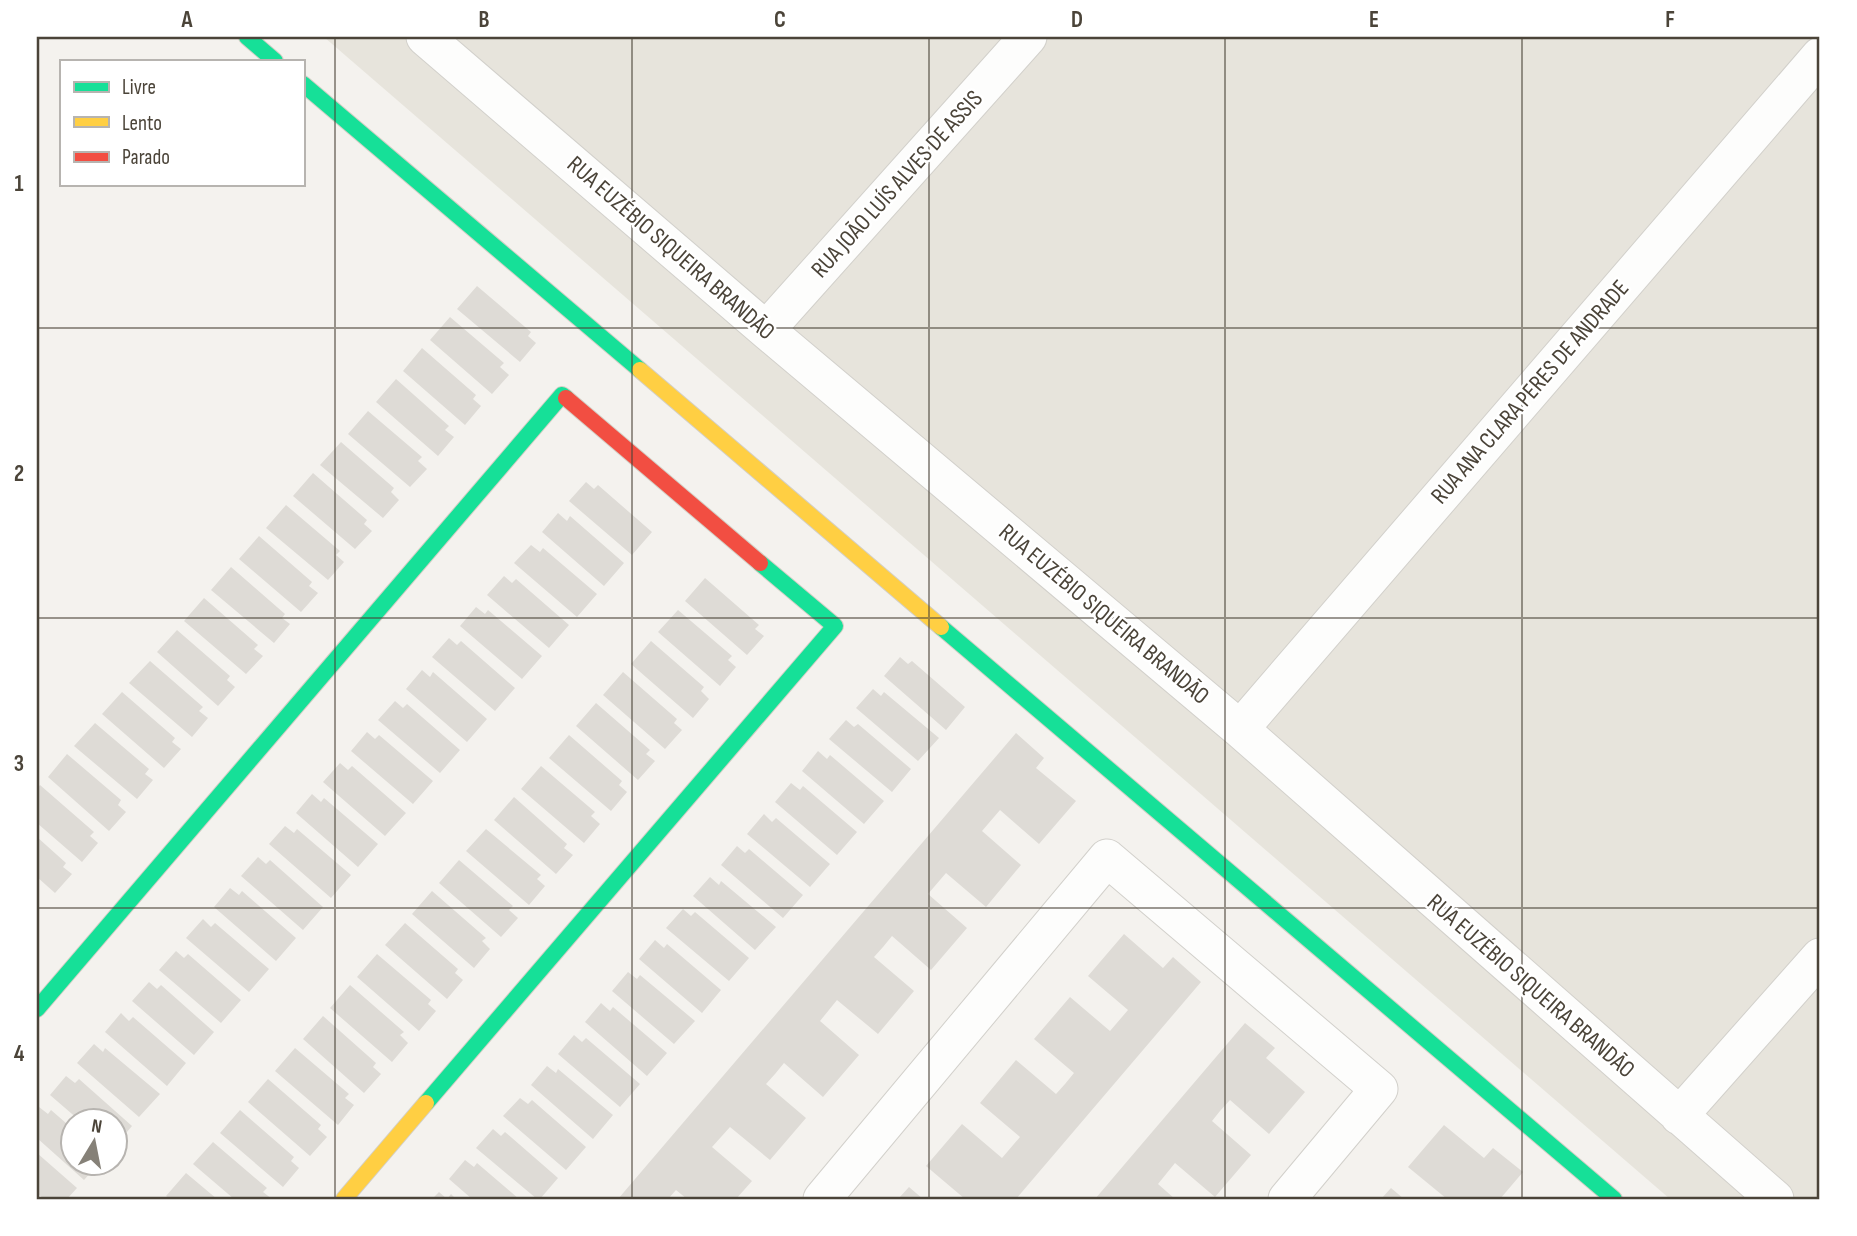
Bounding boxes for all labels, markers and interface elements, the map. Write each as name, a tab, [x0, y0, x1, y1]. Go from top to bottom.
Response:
text: A	[181, 6, 194, 34]
text: B	[479, 6, 490, 34]
text: C	[774, 6, 786, 34]
text: D	[1071, 6, 1083, 34]
text: E	[1369, 6, 1379, 34]
text: F	[1665, 6, 1675, 34]
legend	[60, 60, 304, 186]
text: Livre	[122, 75, 156, 100]
street label: RUA JOÃO LUÍS ALVES DE ASSIS	[805, 84, 989, 284]
text: Lento	[122, 111, 162, 136]
text: Parado	[122, 145, 170, 170]
street label: RUA EUZÉBIO SIQUEIRA BRANDÃO	[561, 150, 781, 346]
text: 1	[14, 170, 24, 198]
street label: RUA ANA CLARA PERES DE ANDRADE	[1425, 274, 1635, 510]
text: 2	[14, 460, 24, 488]
street label: RUA EUZÉBIO SIQUEIRA BRANDÃO	[993, 518, 1215, 710]
text: 3	[14, 750, 24, 778]
street label: RUA EUZÉBIO SIQUEIRA BRANDÃO	[1421, 888, 1641, 1084]
text: 4	[14, 1040, 25, 1068]
north arrow	[60, 1106, 130, 1176]
text: N	[90, 1115, 104, 1139]

